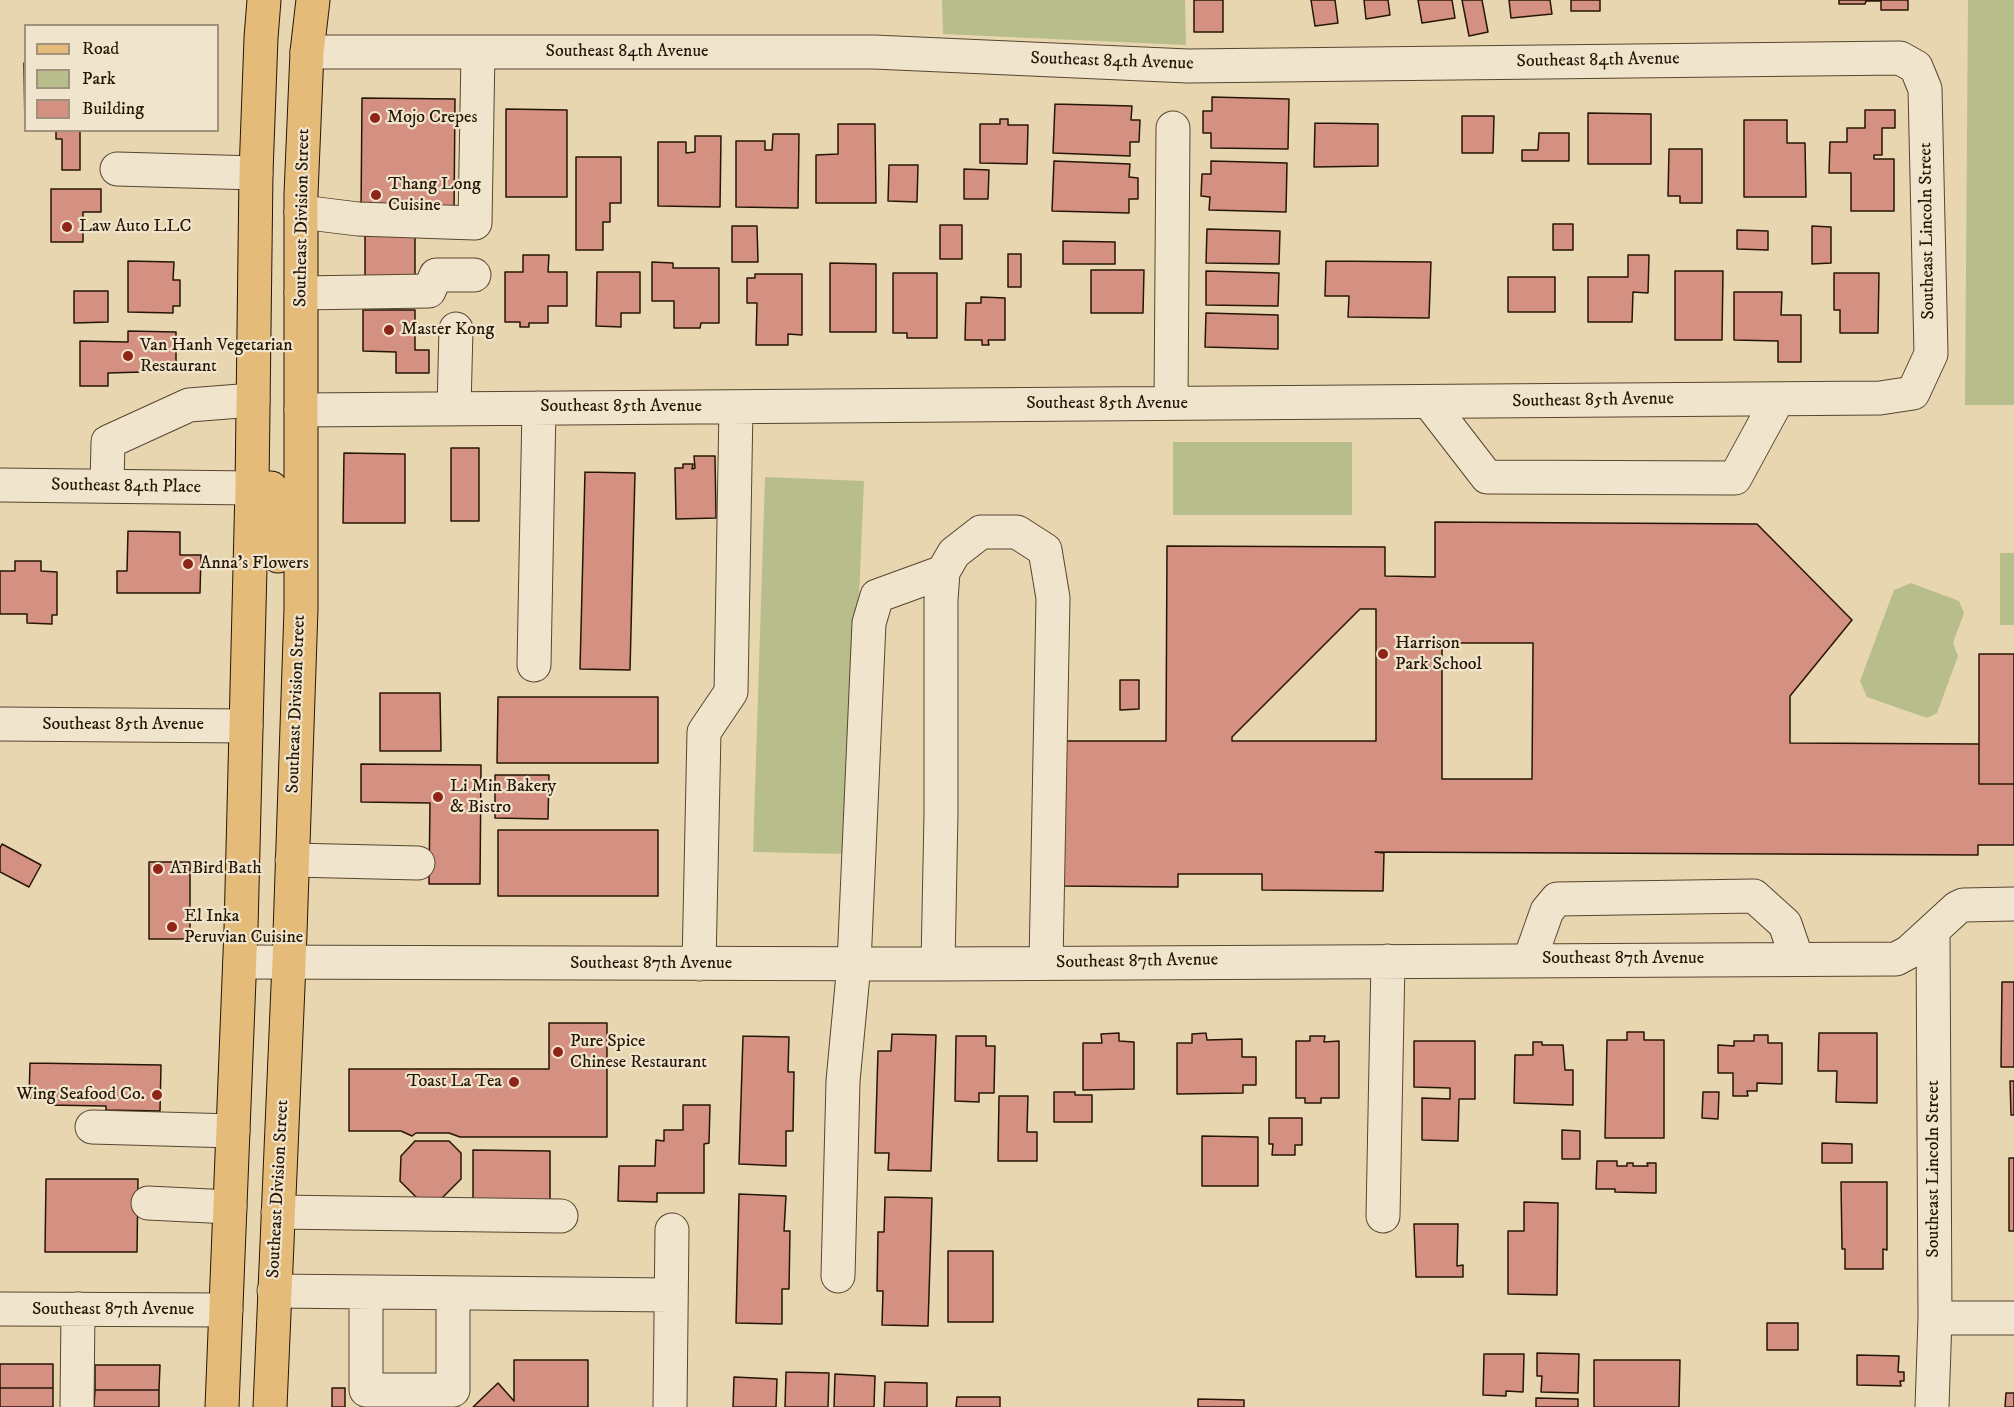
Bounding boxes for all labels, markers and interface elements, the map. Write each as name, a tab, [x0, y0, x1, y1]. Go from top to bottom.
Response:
legend	[24, 24, 219, 132]
text: Road	[82, 38, 119, 60]
street label: Southeast 84th Avenue	[545, 41, 709, 63]
street label: Southeast 84th Avenue	[1030, 48, 1194, 76]
street label: Southeast 84th Avenue	[1516, 49, 1680, 73]
text: Park	[82, 68, 116, 90]
text: Building	[82, 98, 144, 120]
place label: Mojo Crepes	[387, 107, 477, 129]
marker: Mojo Crepes	[368, 111, 382, 125]
street label: Southeast Division Street	[291, 129, 315, 307]
street label: Southeast Lincoln Street	[1916, 142, 1940, 320]
place label: Thang Long Cuisine	[388, 174, 481, 216]
marker: Thang Long Cuisine	[369, 188, 383, 202]
place label: Law Auto LLC	[79, 216, 191, 238]
marker: Law Auto LLC	[60, 220, 74, 234]
place label: Master Kong	[401, 319, 494, 341]
marker: Master Kong	[382, 323, 396, 337]
place label: Van Hanh Vegetarian Restaurant	[140, 335, 293, 378]
marker: Van Hanh Vegetarian Restaurant	[121, 349, 135, 363]
street label: Southeast 85th Avenue	[1512, 389, 1674, 413]
street label: Southeast 85th Avenue	[1026, 393, 1188, 415]
street label: Southeast 85th Avenue	[540, 396, 702, 418]
street label: Southeast 84th Place	[51, 475, 201, 499]
place label: Anna's Flowers	[200, 553, 309, 575]
marker: Anna's Flowers	[181, 557, 195, 571]
street label: Southeast Division Street	[283, 614, 311, 794]
place label: Harrison Park School	[1395, 633, 1482, 676]
marker: Harrison Park School	[1376, 647, 1390, 661]
street label: Southeast 85th Avenue	[42, 714, 204, 736]
place label: Li Min Bakery & Bistro	[450, 776, 556, 818]
marker: Li Min Bakery & Bistro	[431, 790, 445, 804]
place label: A1 Bird Bath	[170, 858, 262, 880]
marker: A1 Bird Bath	[151, 862, 165, 876]
place label: El Inka Peruvian Cuisine	[184, 906, 303, 948]
marker: El Inka Peruvian Cuisine	[165, 920, 179, 934]
street label: Southeast 87th Avenue	[1542, 948, 1704, 970]
street label: Southeast 87th Avenue	[1056, 950, 1218, 974]
street label: Southeast 87th Avenue	[570, 953, 732, 975]
place label: Pure Spice Chinese Restaurant	[570, 1031, 707, 1074]
marker: Pure Spice Chinese Restaurant	[551, 1045, 565, 1059]
place label: Toast La Tea	[407, 1071, 502, 1093]
marker: Toast La Tea	[507, 1075, 521, 1089]
street label: Southeast Lincoln Street	[1923, 1080, 1945, 1258]
place label: Wing Seafood Co.	[16, 1084, 145, 1106]
marker: Wing Seafood Co.	[150, 1088, 164, 1102]
street label: Southeast Division Street	[264, 1099, 294, 1279]
street label: Southeast 87th Avenue	[32, 1299, 194, 1321]

